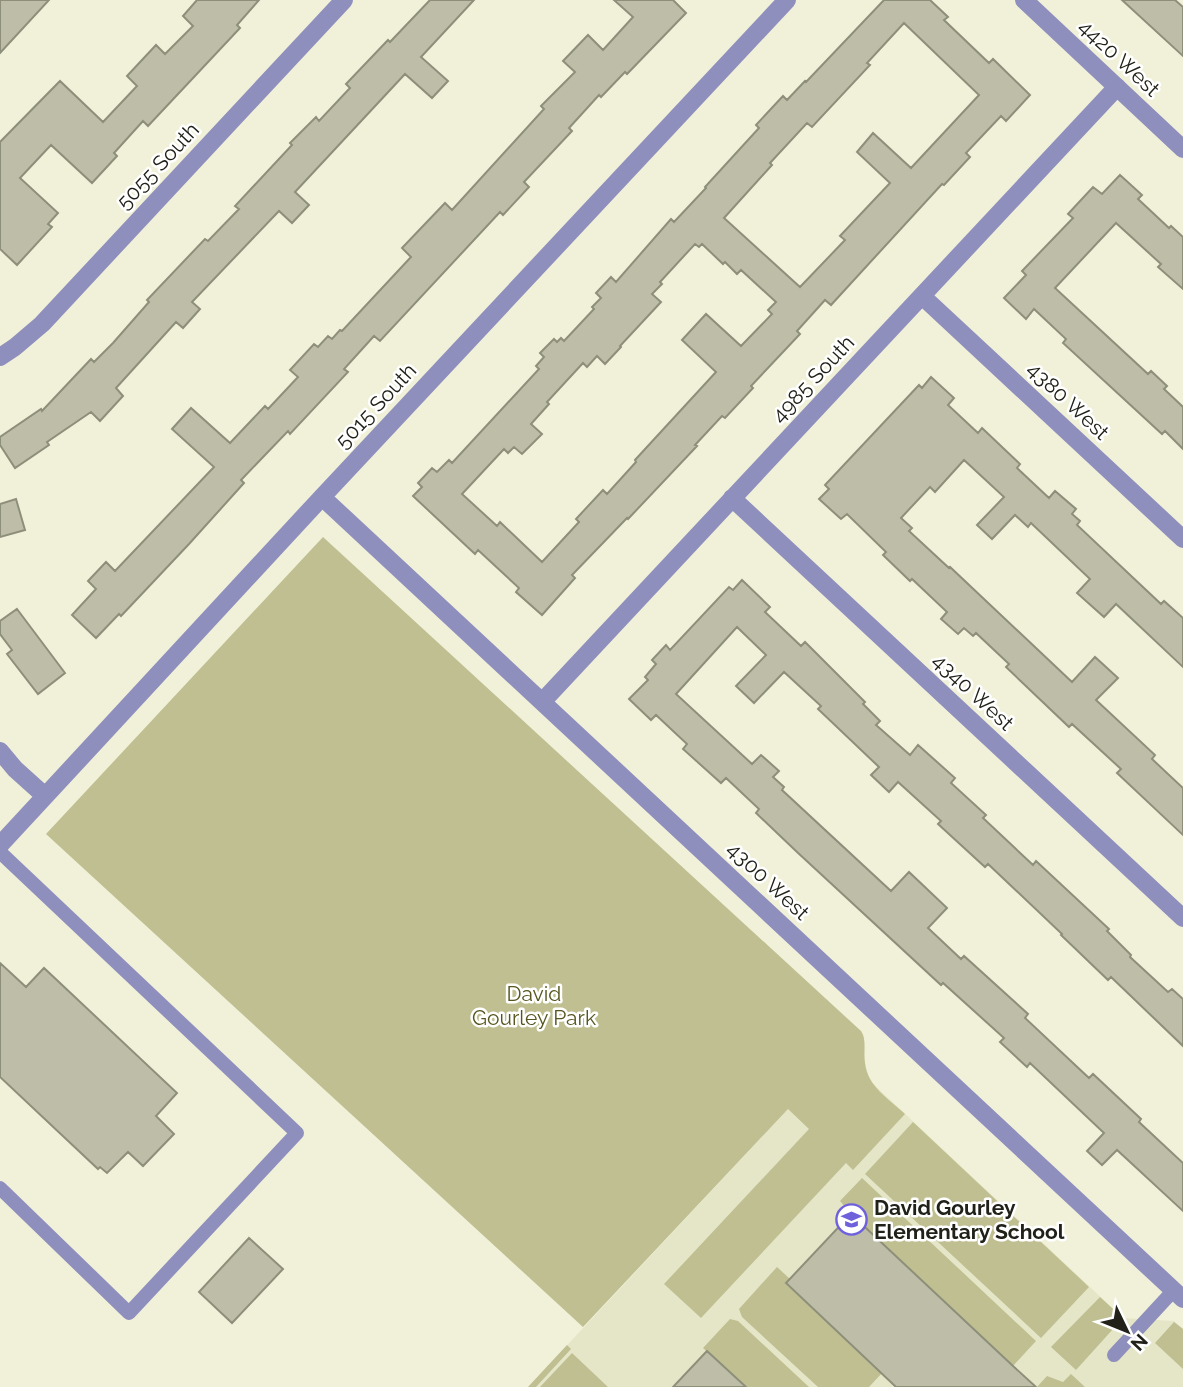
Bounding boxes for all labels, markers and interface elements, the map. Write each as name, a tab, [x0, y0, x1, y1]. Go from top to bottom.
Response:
street label: 4420 West	[1074, 14, 1165, 101]
street label: 5055 South	[111, 117, 204, 214]
street label: 4985 South	[766, 330, 859, 427]
street label: 4380 West	[1022, 356, 1114, 445]
street label: 5015 South	[330, 358, 421, 453]
street label: 4340 West	[928, 648, 1019, 735]
street label: 4300 West	[722, 836, 815, 925]
park label: David Gourley Park	[472, 981, 596, 1030]
place label: David Gourley Elementary School	[874, 1195, 1065, 1244]
school or university icon: David Gourley Elementary School	[834, 1203, 868, 1237]
north arrow	[1092, 1296, 1162, 1366]
text: N	[1126, 1330, 1152, 1355]

